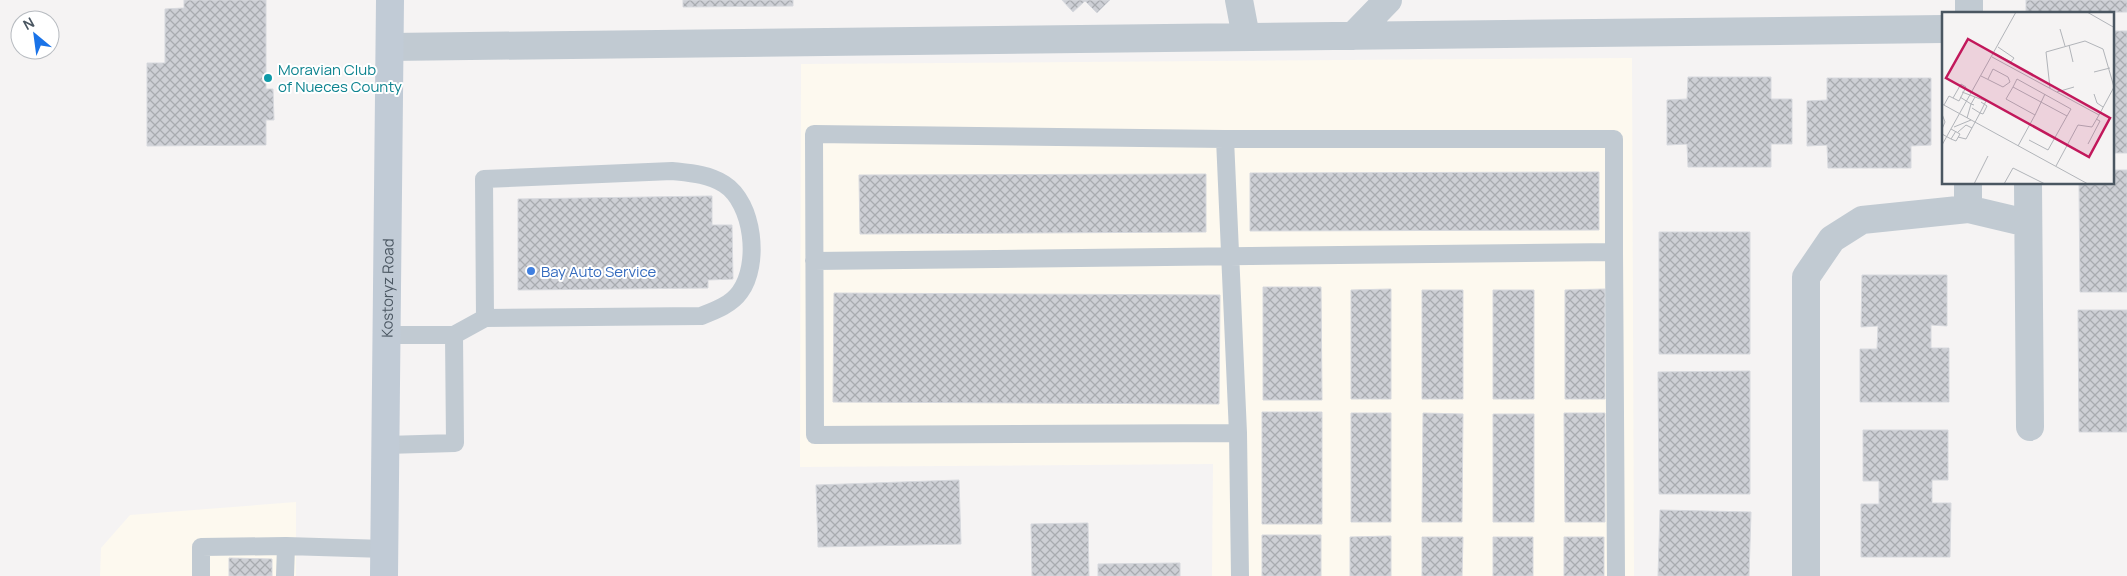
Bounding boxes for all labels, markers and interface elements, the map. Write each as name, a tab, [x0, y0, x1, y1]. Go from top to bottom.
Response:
north arrow	[10, 10, 60, 60]
text: N	[19, 12, 37, 34]
inset map	[1942, 12, 2114, 185]
place label: Moravian Club of Nueces County	[278, 59, 402, 97]
marker: Moravian Club of Nueces County	[262, 72, 274, 84]
street label: Kostoryz Road	[376, 238, 398, 338]
place label: Bay Auto Service	[541, 261, 657, 282]
marker: Bay Auto Service	[525, 265, 537, 277]

